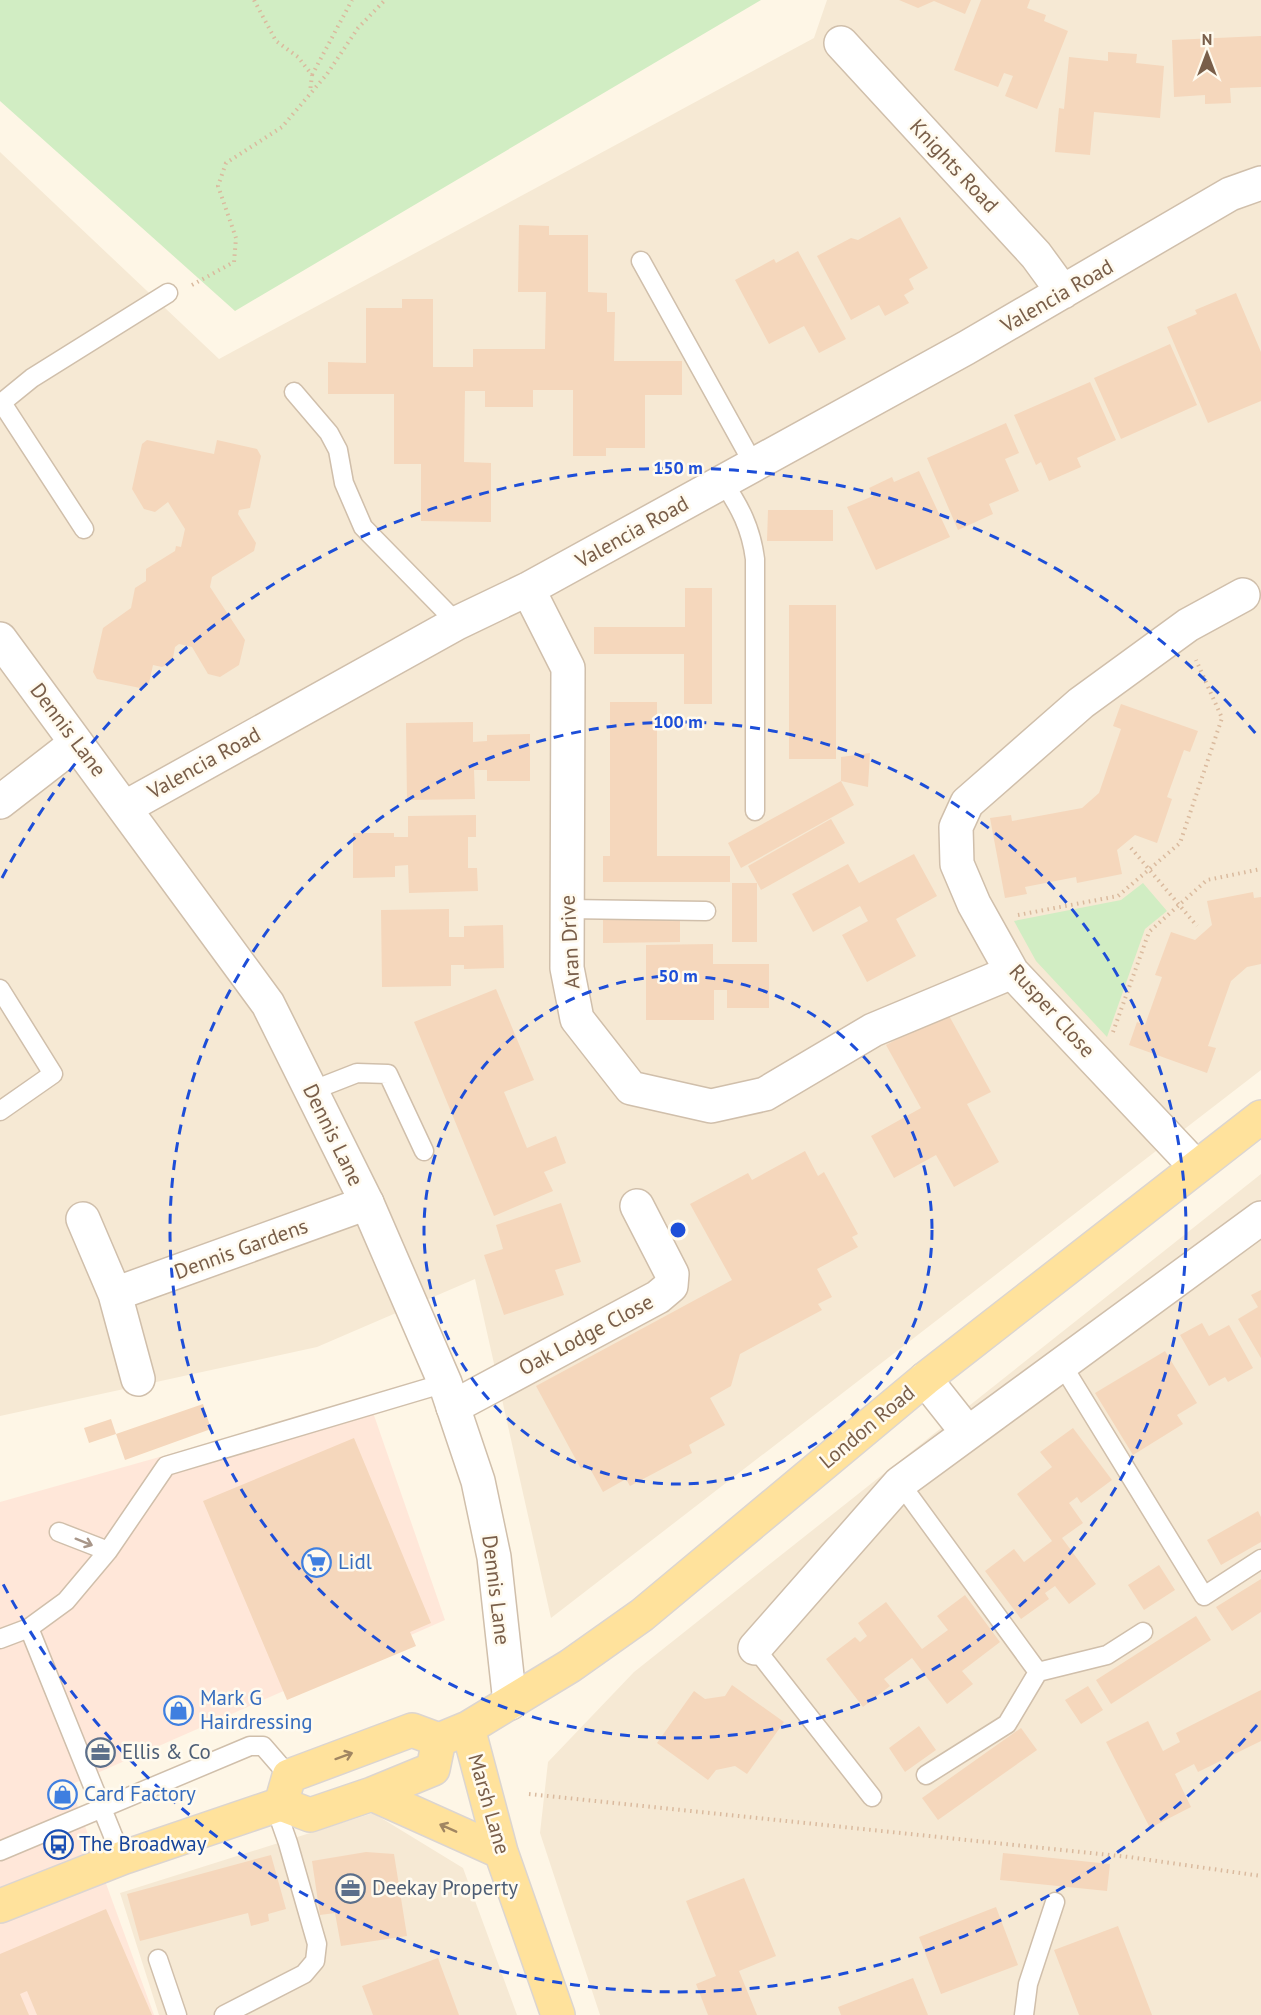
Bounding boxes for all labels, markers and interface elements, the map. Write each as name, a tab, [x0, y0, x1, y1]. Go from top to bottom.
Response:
north arrow	[1177, 24, 1237, 84]
text: N	[1202, 29, 1212, 49]
street label: Knights Road	[904, 113, 1005, 218]
street label: Valencia Road	[995, 253, 1118, 339]
text: 150 m	[653, 456, 703, 479]
street label: Valencia Road	[570, 489, 693, 574]
street label: Dennis Lane	[24, 677, 112, 782]
text: 100 m	[653, 710, 703, 733]
street label: Valencia Road	[142, 720, 265, 805]
street label: Aran Drive	[554, 894, 585, 990]
street label: Rusper Close	[1003, 958, 1101, 1063]
text: 50 m	[658, 964, 698, 987]
street label: Dennis Lane	[297, 1079, 370, 1190]
street label: Dennis Gardens	[170, 1212, 311, 1285]
centre of rings	[668, 1220, 688, 1240]
street label: Oak Lodge Close	[514, 1288, 658, 1381]
street label: London Road	[813, 1379, 920, 1474]
street label: Dennis Lane	[476, 1533, 517, 1646]
one-way arrow	[74, 1537, 92, 1548]
supermarket icon: Lidl	[301, 1546, 333, 1578]
place label: Lidl	[338, 1548, 372, 1575]
place label: Mark G Hairdressing	[200, 1684, 312, 1735]
shop icon: Mark G Hairdressing	[163, 1694, 195, 1726]
office icon: Ellis & Co	[85, 1736, 117, 1768]
place label: Ellis & Co	[122, 1738, 211, 1765]
one-way arrow	[334, 1750, 352, 1761]
street label: Marsh Lane	[462, 1751, 517, 1857]
shop icon: Card Factory	[47, 1778, 79, 1810]
place label: Card Factory	[84, 1780, 196, 1807]
one-way arrow	[439, 1821, 457, 1833]
bus stop icon: The Broadway	[42, 1828, 74, 1860]
place label: The Broadway	[79, 1830, 207, 1857]
office icon: Deekay Property	[335, 1872, 367, 1904]
place label: Deekay Property	[372, 1874, 518, 1901]

